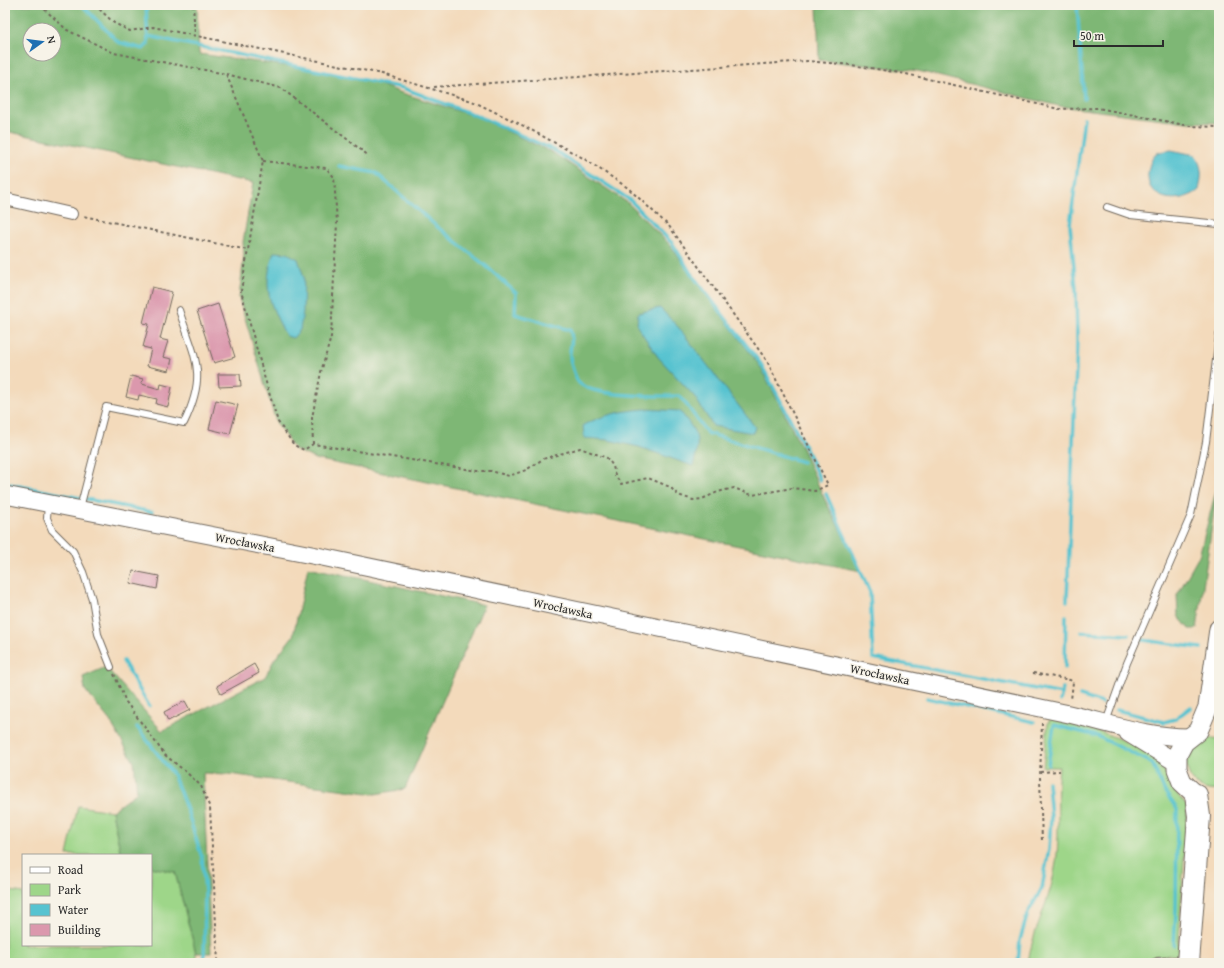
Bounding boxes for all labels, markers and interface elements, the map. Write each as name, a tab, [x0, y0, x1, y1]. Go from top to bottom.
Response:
north arrow	[22, 22, 62, 62]
scale bar	[1074, 22, 1163, 48]
text: 50 m	[1080, 27, 1104, 44]
text: N	[43, 34, 61, 46]
street label: Wrocławska	[214, 528, 277, 556]
street label: Wrocławska	[532, 593, 595, 623]
street label: Wrocławska	[849, 659, 912, 689]
legend	[22, 854, 152, 946]
text: Road	[58, 861, 84, 878]
text: Park	[58, 881, 82, 898]
text: Water	[58, 901, 88, 918]
text: Building	[58, 921, 101, 938]

